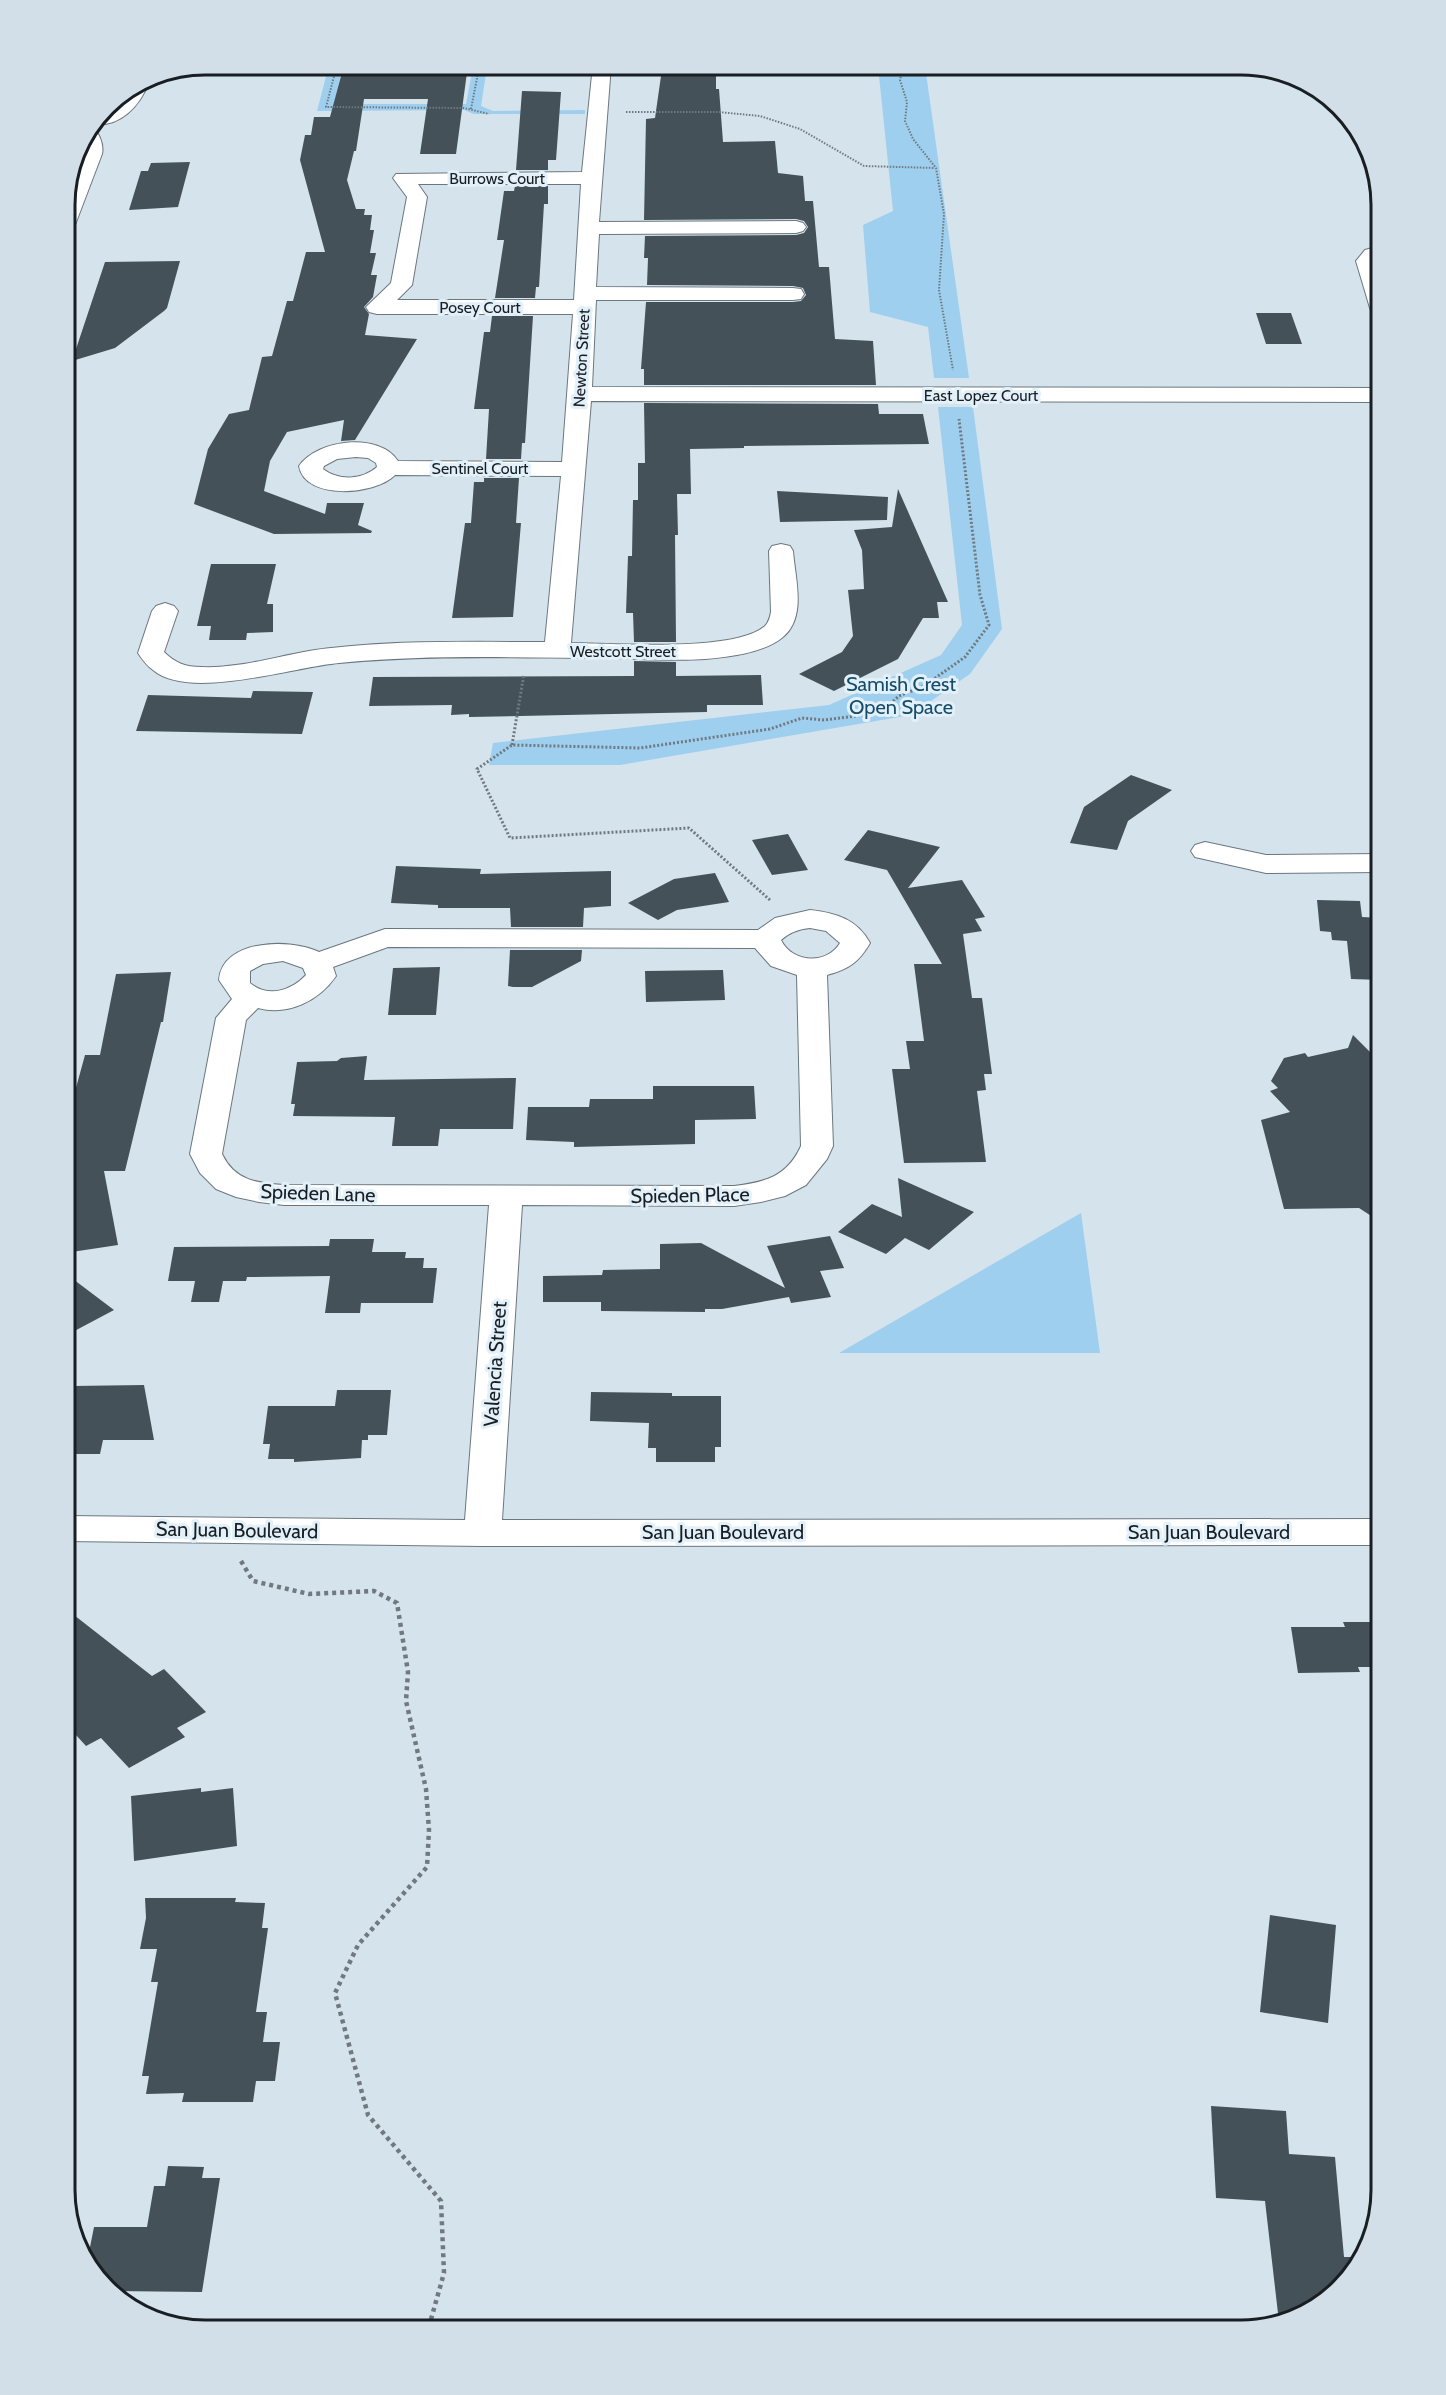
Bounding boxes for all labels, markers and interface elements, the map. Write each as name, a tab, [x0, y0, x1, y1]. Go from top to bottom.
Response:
street label: Burrows Court	[449, 169, 545, 188]
street label: Posey Court	[439, 298, 521, 317]
street label: Newton Street	[569, 308, 594, 408]
street label: East Lopez Court	[924, 386, 1039, 405]
street label: Sentinel Court	[432, 459, 529, 478]
street label: Westcott Street	[570, 642, 677, 661]
park label: Samish Crest Open Space	[846, 672, 956, 719]
street label: Spieden Lane	[260, 1179, 376, 1207]
street label: Spieden Place	[630, 1182, 750, 1208]
street label: Valencia Street	[479, 1300, 511, 1428]
street label: San Juan Boulevard	[156, 1517, 318, 1543]
street label: San Juan Boulevard	[642, 1520, 804, 1544]
street label: San Juan Boulevard	[1128, 1520, 1290, 1544]

